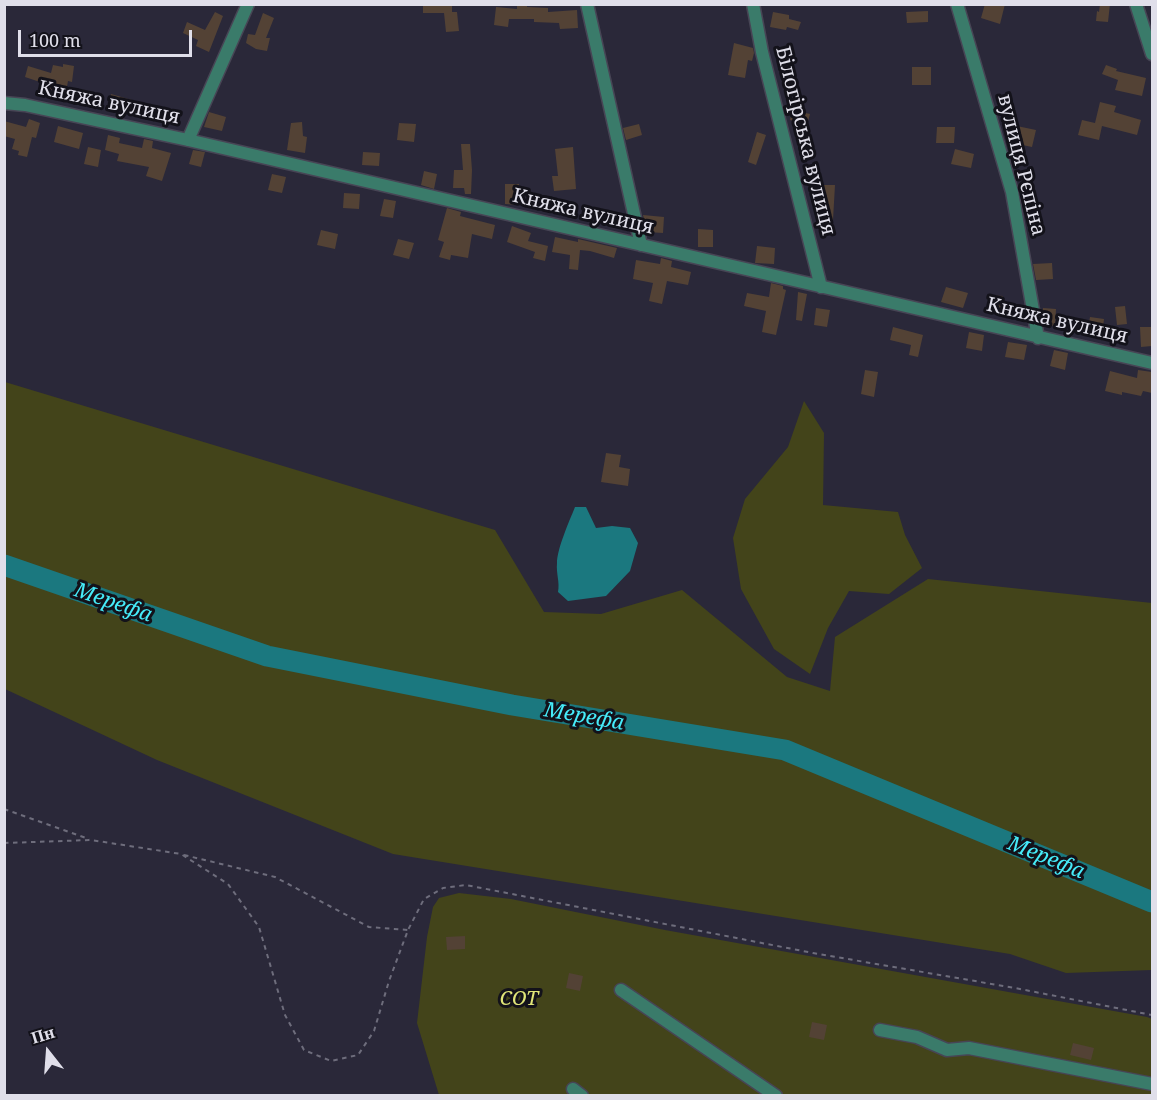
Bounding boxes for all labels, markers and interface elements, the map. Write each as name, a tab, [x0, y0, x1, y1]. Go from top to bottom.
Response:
scale bar	[21, 18, 195, 56]
text: 100 m	[29, 28, 81, 52]
street label: Білогірська вулиця	[770, 44, 840, 238]
street label: Княжа вулиця	[36, 76, 182, 130]
street label: вулиця Рєпіна	[992, 92, 1050, 238]
street label: Княжа вулиця	[510, 184, 656, 240]
street label: Княжа вулиця	[984, 293, 1130, 349]
water label: Мерефа	[71, 578, 155, 628]
water label: Мерефа	[542, 698, 626, 736]
water label: Мерефа	[1004, 831, 1088, 885]
park label: СОТ	[499, 987, 539, 1011]
text: Пн	[28, 1021, 57, 1049]
north arrow	[18, 1022, 78, 1082]

